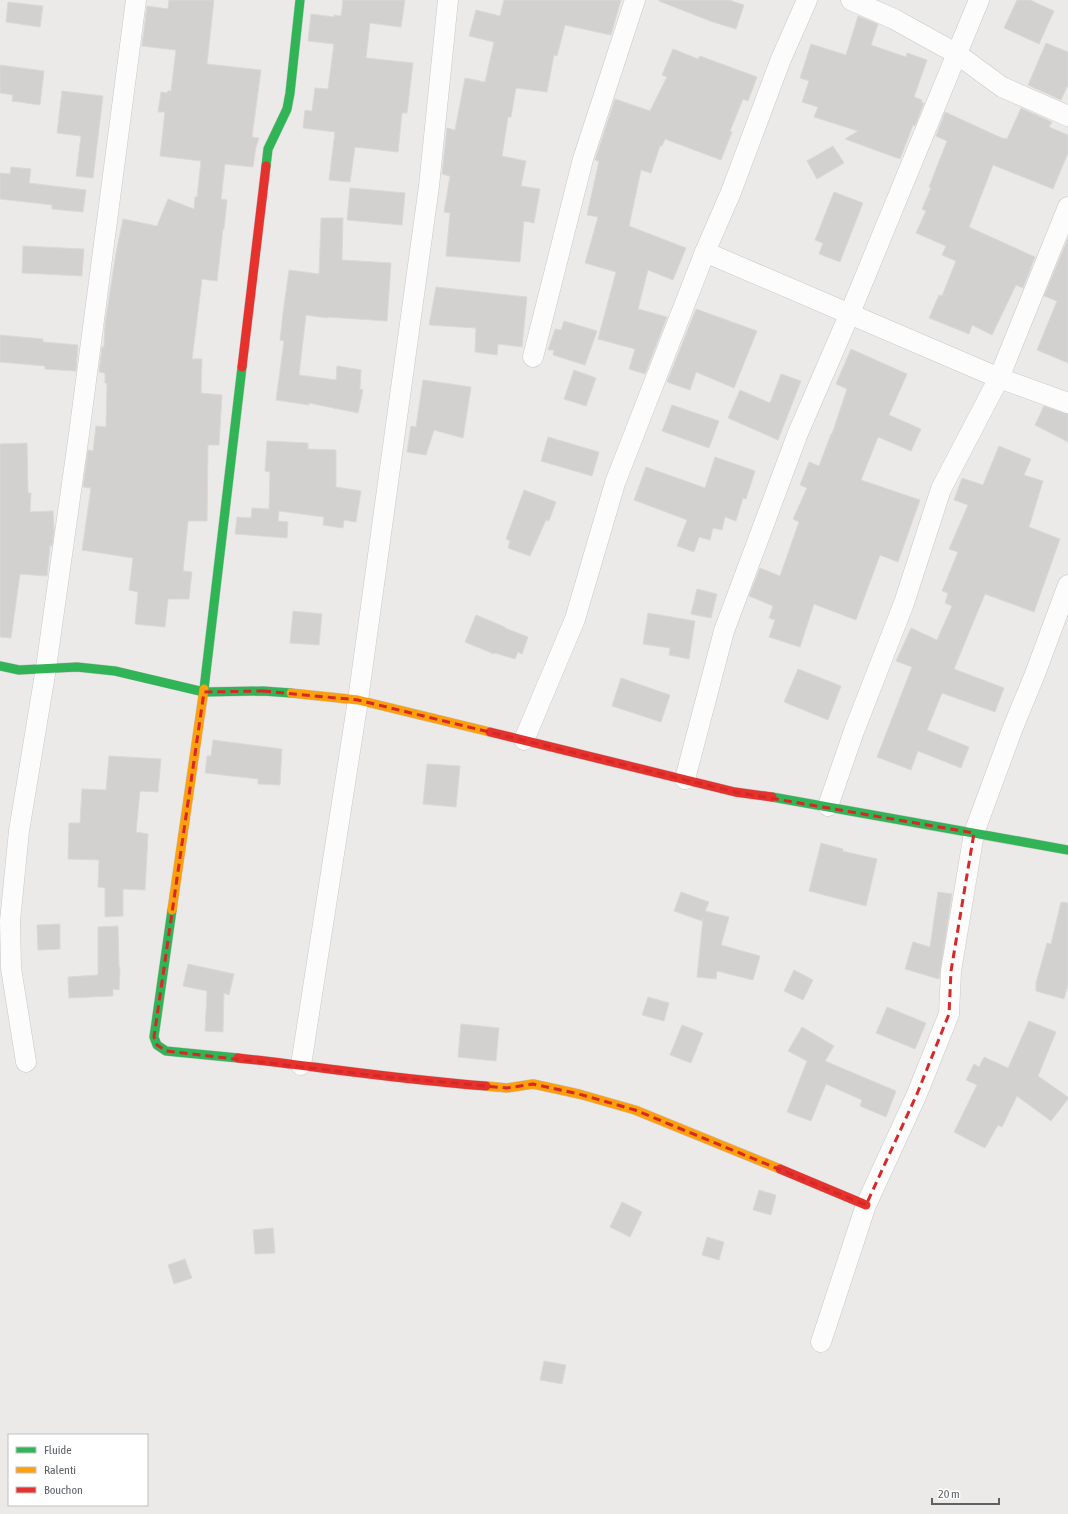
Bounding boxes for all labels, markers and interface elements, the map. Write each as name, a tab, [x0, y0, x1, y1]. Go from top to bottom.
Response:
legend	[8, 1434, 148, 1506]
text: Fluide	[44, 1443, 72, 1457]
text: Ralenti	[44, 1463, 76, 1477]
scale bar	[932, 1480, 999, 1506]
text: Bouchon	[44, 1483, 83, 1497]
text: 20 m	[938, 1487, 960, 1501]

